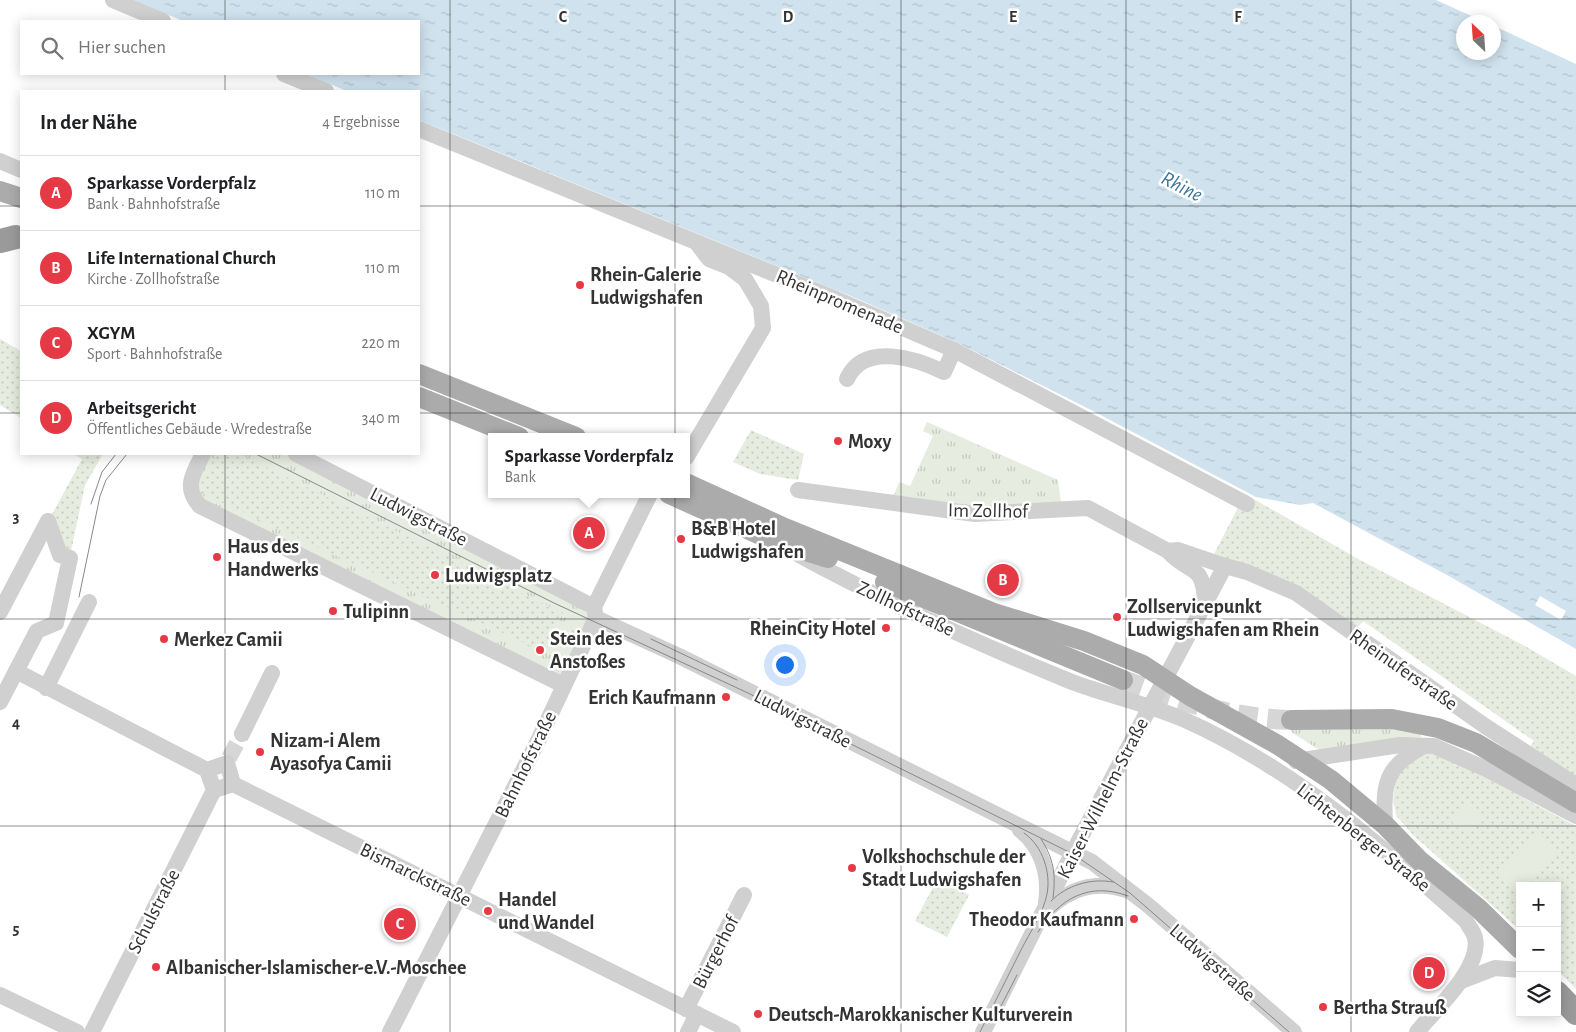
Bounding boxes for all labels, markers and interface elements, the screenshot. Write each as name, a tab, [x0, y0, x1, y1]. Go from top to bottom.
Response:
text: C	[559, 9, 568, 25]
text: D	[783, 9, 794, 25]
text: E	[1009, 9, 1017, 25]
text: F	[1234, 9, 1242, 25]
north arrow	[1456, 15, 1501, 60]
search box	[20, 20, 420, 75]
icon: search	[38, 34, 66, 62]
text: Hier suchen	[78, 38, 166, 57]
text: In der Nähe	[40, 112, 137, 133]
text: 4 Ergebnisse	[322, 114, 400, 130]
water label: Rhine	[1158, 167, 1206, 206]
text: Sparkasse Vorderpfalz	[87, 174, 256, 193]
text: A	[51, 185, 61, 201]
text: 110 m	[365, 185, 400, 201]
text: Bank · Bahnhofstraße	[87, 196, 220, 212]
text: Life International Church	[87, 249, 276, 268]
text: B	[51, 260, 61, 276]
text: 110 m	[365, 260, 400, 276]
place label: Rhein-Galerie Ludwigshafen	[590, 265, 703, 308]
street label: Rheinpromenade	[773, 266, 906, 338]
text: Kirche · Zollhofstraße	[87, 271, 220, 287]
marker: Rhein-Galerie Ludwigshafen	[574, 279, 586, 291]
text: XGYM	[87, 324, 135, 343]
text: C	[52, 335, 60, 351]
text: 220 m	[362, 335, 400, 351]
text: Sport · Bahnhofstraße	[87, 346, 222, 362]
text: Arbeitsgericht	[87, 399, 196, 418]
text: D	[51, 410, 61, 426]
text: 340 m	[362, 410, 400, 426]
text: Öffentliches Gebäude · Wredestraße	[87, 421, 312, 437]
place label: Moxy	[848, 432, 891, 452]
popup	[488, 433, 690, 498]
marker: Moxy	[832, 435, 844, 447]
text: Sparkasse Vorderpfalz	[505, 447, 673, 466]
text: Bank	[505, 469, 536, 485]
street label: Ludwigstraße	[367, 484, 471, 550]
street label: Im Zollhof	[948, 500, 1029, 522]
text: 3	[13, 509, 20, 525]
pin: A	[573, 514, 605, 552]
place label: B&B Hotel Ludwigshafen	[691, 519, 804, 562]
marker: B&B Hotel Ludwigshafen	[675, 533, 687, 545]
place label: Haus des Handwerks	[227, 537, 319, 580]
marker: Haus des Handwerks	[211, 551, 223, 563]
pin: B	[987, 561, 1019, 599]
place label: Ludwigsplatz	[445, 566, 552, 586]
marker: Ludwigsplatz	[429, 569, 441, 581]
street label: Zollhofstraße	[854, 578, 957, 640]
place label: Zollservicepunkt Ludwigshafen am Rhein	[1127, 597, 1319, 640]
place label: Tulipinn	[343, 602, 409, 622]
marker: Tulipinn	[327, 605, 339, 617]
marker: Zollservicepunkt Ludwigshafen am Rhein	[1111, 611, 1123, 623]
place label: RheinCity Hotel	[750, 619, 876, 639]
marker: RheinCity Hotel	[880, 622, 892, 634]
street label: Rheinuferstraße	[1346, 625, 1461, 714]
place label: Stein des Anstoßes	[550, 629, 626, 672]
place label: Merkez Camii	[174, 630, 283, 650]
marker: Merkez Camii	[158, 633, 170, 645]
marker: Stein des Anstoßes	[534, 644, 546, 656]
your location	[772, 652, 798, 678]
street label: Ludwigstraße	[751, 686, 855, 752]
place label: Erich Kaufmann	[588, 688, 716, 708]
marker: Erich Kaufmann	[720, 691, 732, 703]
street label: Bahnhofstraße	[491, 708, 560, 821]
text: 4	[12, 715, 20, 731]
street label: Kaiser-Wilhelm-Straße	[1054, 715, 1152, 882]
place label: Nizam-i Alem Ayasofya Camii	[270, 731, 392, 774]
marker: Nizam-i Alem Ayasofya Camii	[254, 746, 266, 758]
street label: Lichtenberger Straße	[1293, 780, 1434, 896]
street label: Bismarckstraße	[357, 839, 474, 910]
place label: Volkshochschule der Stadt Ludwigshafen	[862, 847, 1025, 890]
marker: Volkshochschule der Stadt Ludwigshafen	[846, 862, 858, 874]
street label: Schulstraße	[124, 866, 184, 957]
map controls	[1516, 882, 1561, 1017]
button: +	[1516, 882, 1561, 927]
place label: Handel und Wandel	[498, 890, 595, 933]
pin: C	[384, 905, 416, 943]
marker: Handel und Wandel	[482, 905, 494, 917]
place label: Theodor Kaufmann	[969, 910, 1124, 930]
street label: Bürgerhof	[689, 912, 743, 992]
marker: Theodor Kaufmann	[1128, 913, 1140, 925]
street label: Ludwigstraße	[1166, 920, 1259, 1005]
text: 5	[13, 921, 20, 937]
button: −	[1516, 927, 1561, 972]
pin: D	[1413, 954, 1445, 992]
place label: Albanischer-Islamischer-e.V.-Moschee	[166, 958, 466, 978]
marker: Albanischer-Islamischer-e.V.-Moschee	[150, 961, 162, 973]
button: layers	[1516, 972, 1561, 1017]
place label: Bertha Strauß	[1333, 998, 1447, 1018]
marker: Bertha Strauß	[1317, 1001, 1329, 1013]
place label: Deutsch-Marokkanischer Kulturverein	[768, 1005, 1073, 1025]
marker: Deutsch-Marokkanischer Kulturverein	[752, 1008, 764, 1020]

